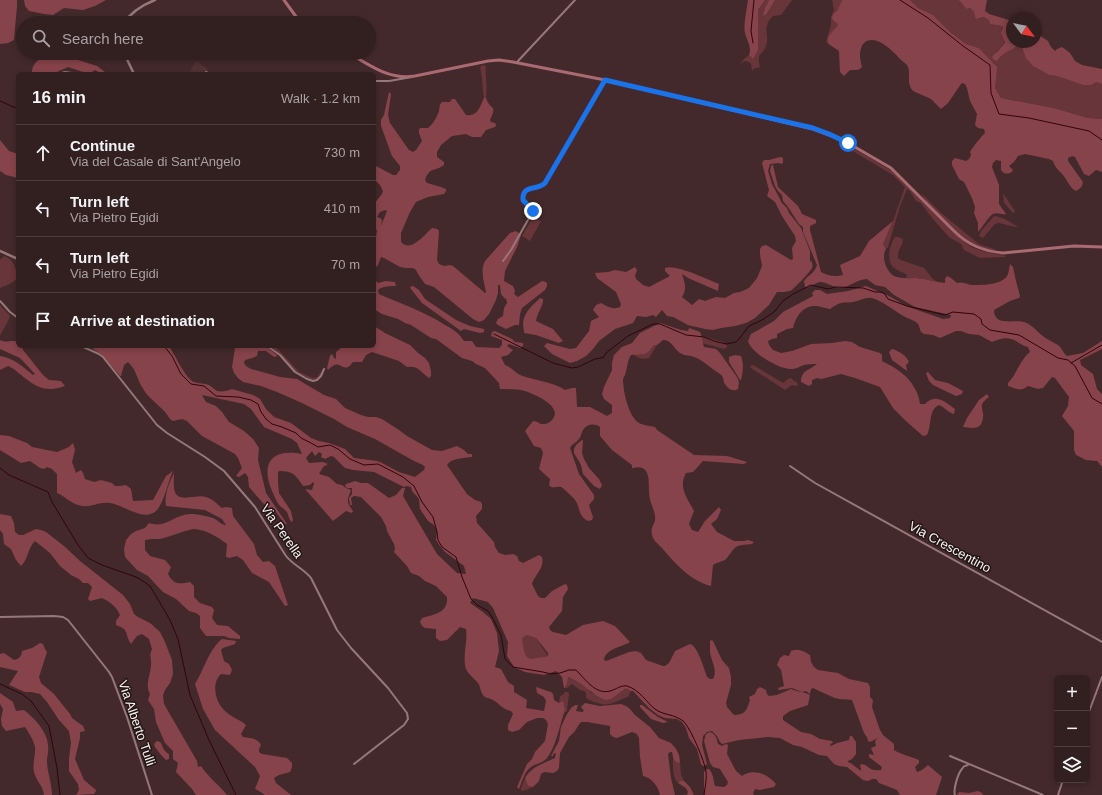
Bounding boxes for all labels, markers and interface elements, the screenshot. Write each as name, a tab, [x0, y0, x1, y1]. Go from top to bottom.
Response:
north arrow	[1006, 12, 1042, 48]
search box	[16, 16, 376, 60]
icon: search	[30, 27, 52, 49]
text: Search here	[62, 30, 144, 47]
text: 16 min	[32, 88, 86, 107]
text: Walk · 1.2 km	[281, 91, 360, 106]
route start	[839, 134, 857, 152]
text: Continue	[70, 137, 135, 154]
icon: ahead	[32, 142, 54, 164]
text: 730 m	[324, 145, 360, 160]
text: Via del Casale di Sant'Angelo	[70, 154, 241, 169]
text: Turn left	[70, 193, 129, 210]
icon: left	[32, 198, 54, 220]
text: 410 m	[324, 201, 360, 216]
route end	[524, 202, 542, 220]
text: Via Pietro Egidi	[70, 210, 159, 225]
text: Turn left	[70, 249, 129, 266]
icon: left	[32, 254, 54, 276]
text: 70 m	[331, 257, 360, 272]
text: Via Pietro Egidi	[70, 266, 159, 281]
icon: arrive	[32, 310, 54, 332]
text: Arrive at destination	[70, 312, 215, 329]
street label: Via Perella	[258, 501, 307, 562]
street label: Via Crescentino	[906, 518, 994, 576]
map controls	[1054, 675, 1090, 783]
button: +	[1054, 675, 1090, 711]
street label: Via Alberto Tulli	[115, 678, 159, 768]
button: −	[1054, 711, 1090, 747]
button: layers	[1054, 747, 1090, 783]

